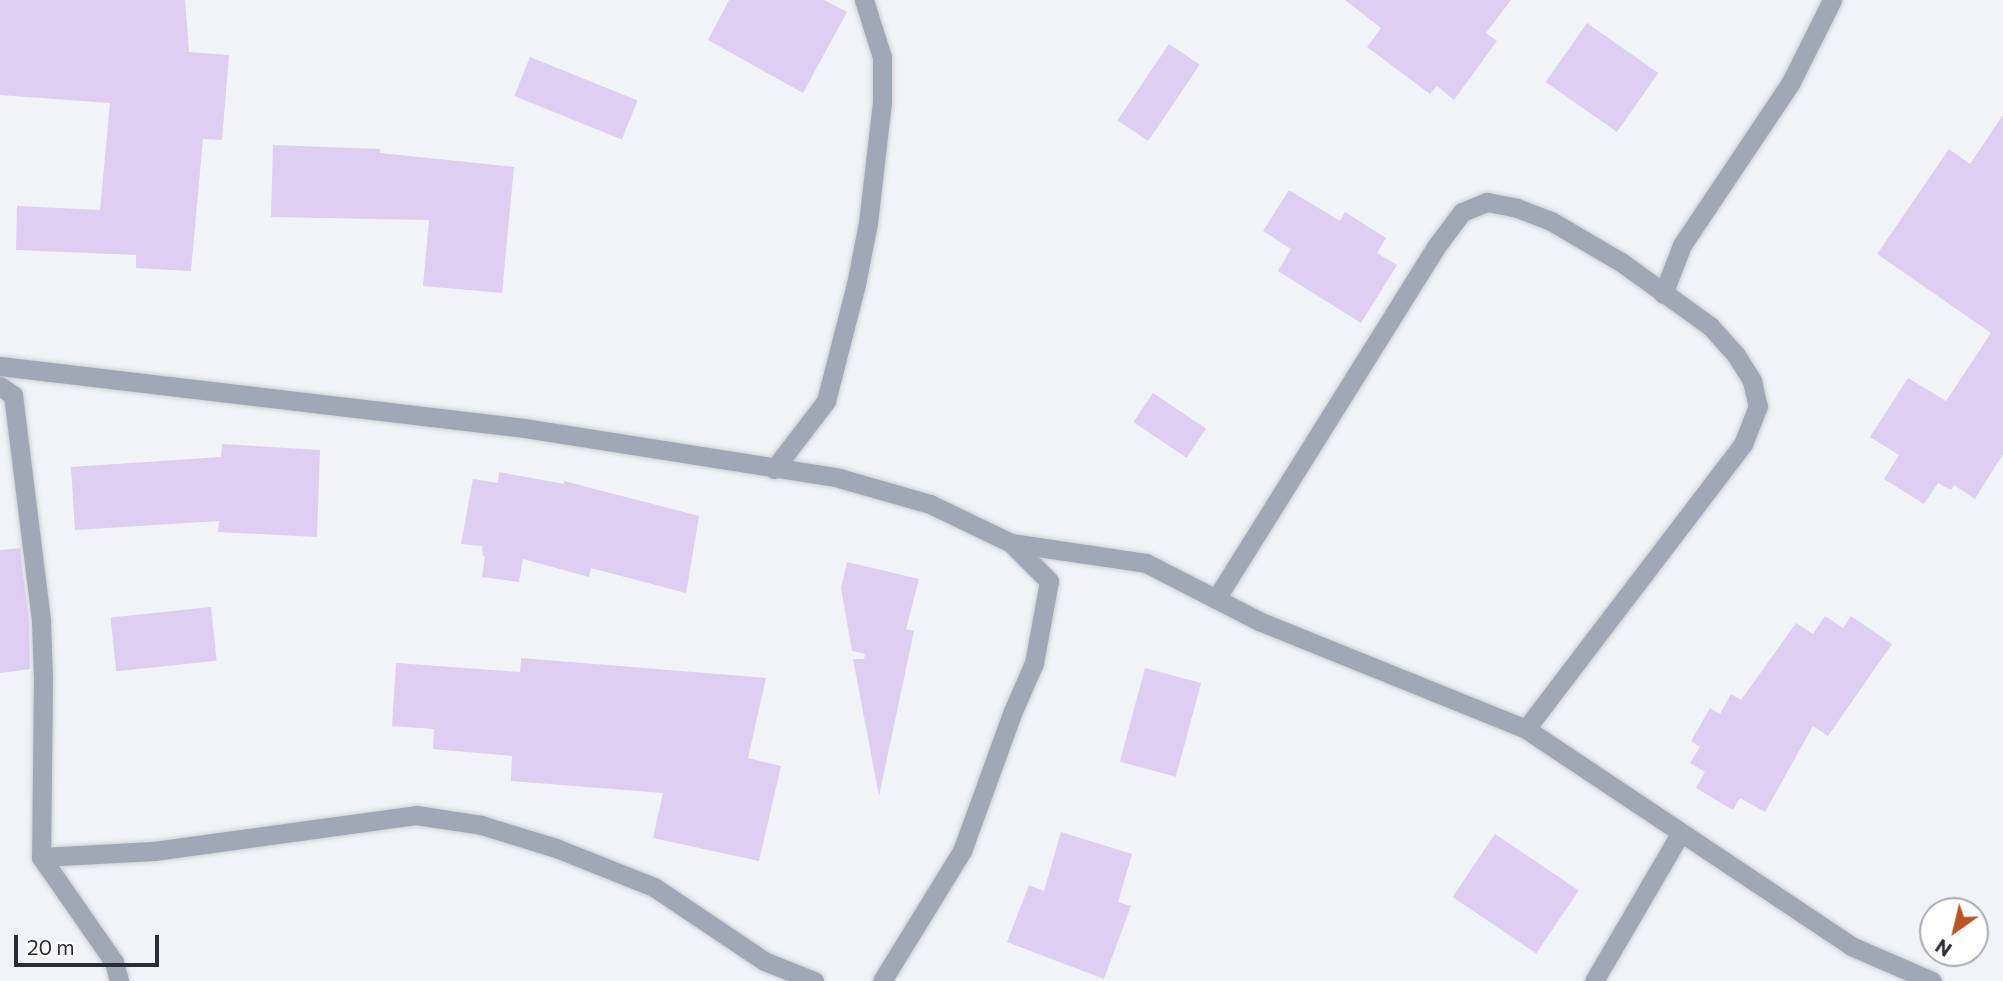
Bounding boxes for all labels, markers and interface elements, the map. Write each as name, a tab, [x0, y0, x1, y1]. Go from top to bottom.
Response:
north arrow	[1919, 897, 1989, 967]
scale bar	[18, 922, 163, 966]
text: 20 m	[27, 934, 75, 959]
text: N	[1931, 935, 1955, 962]

